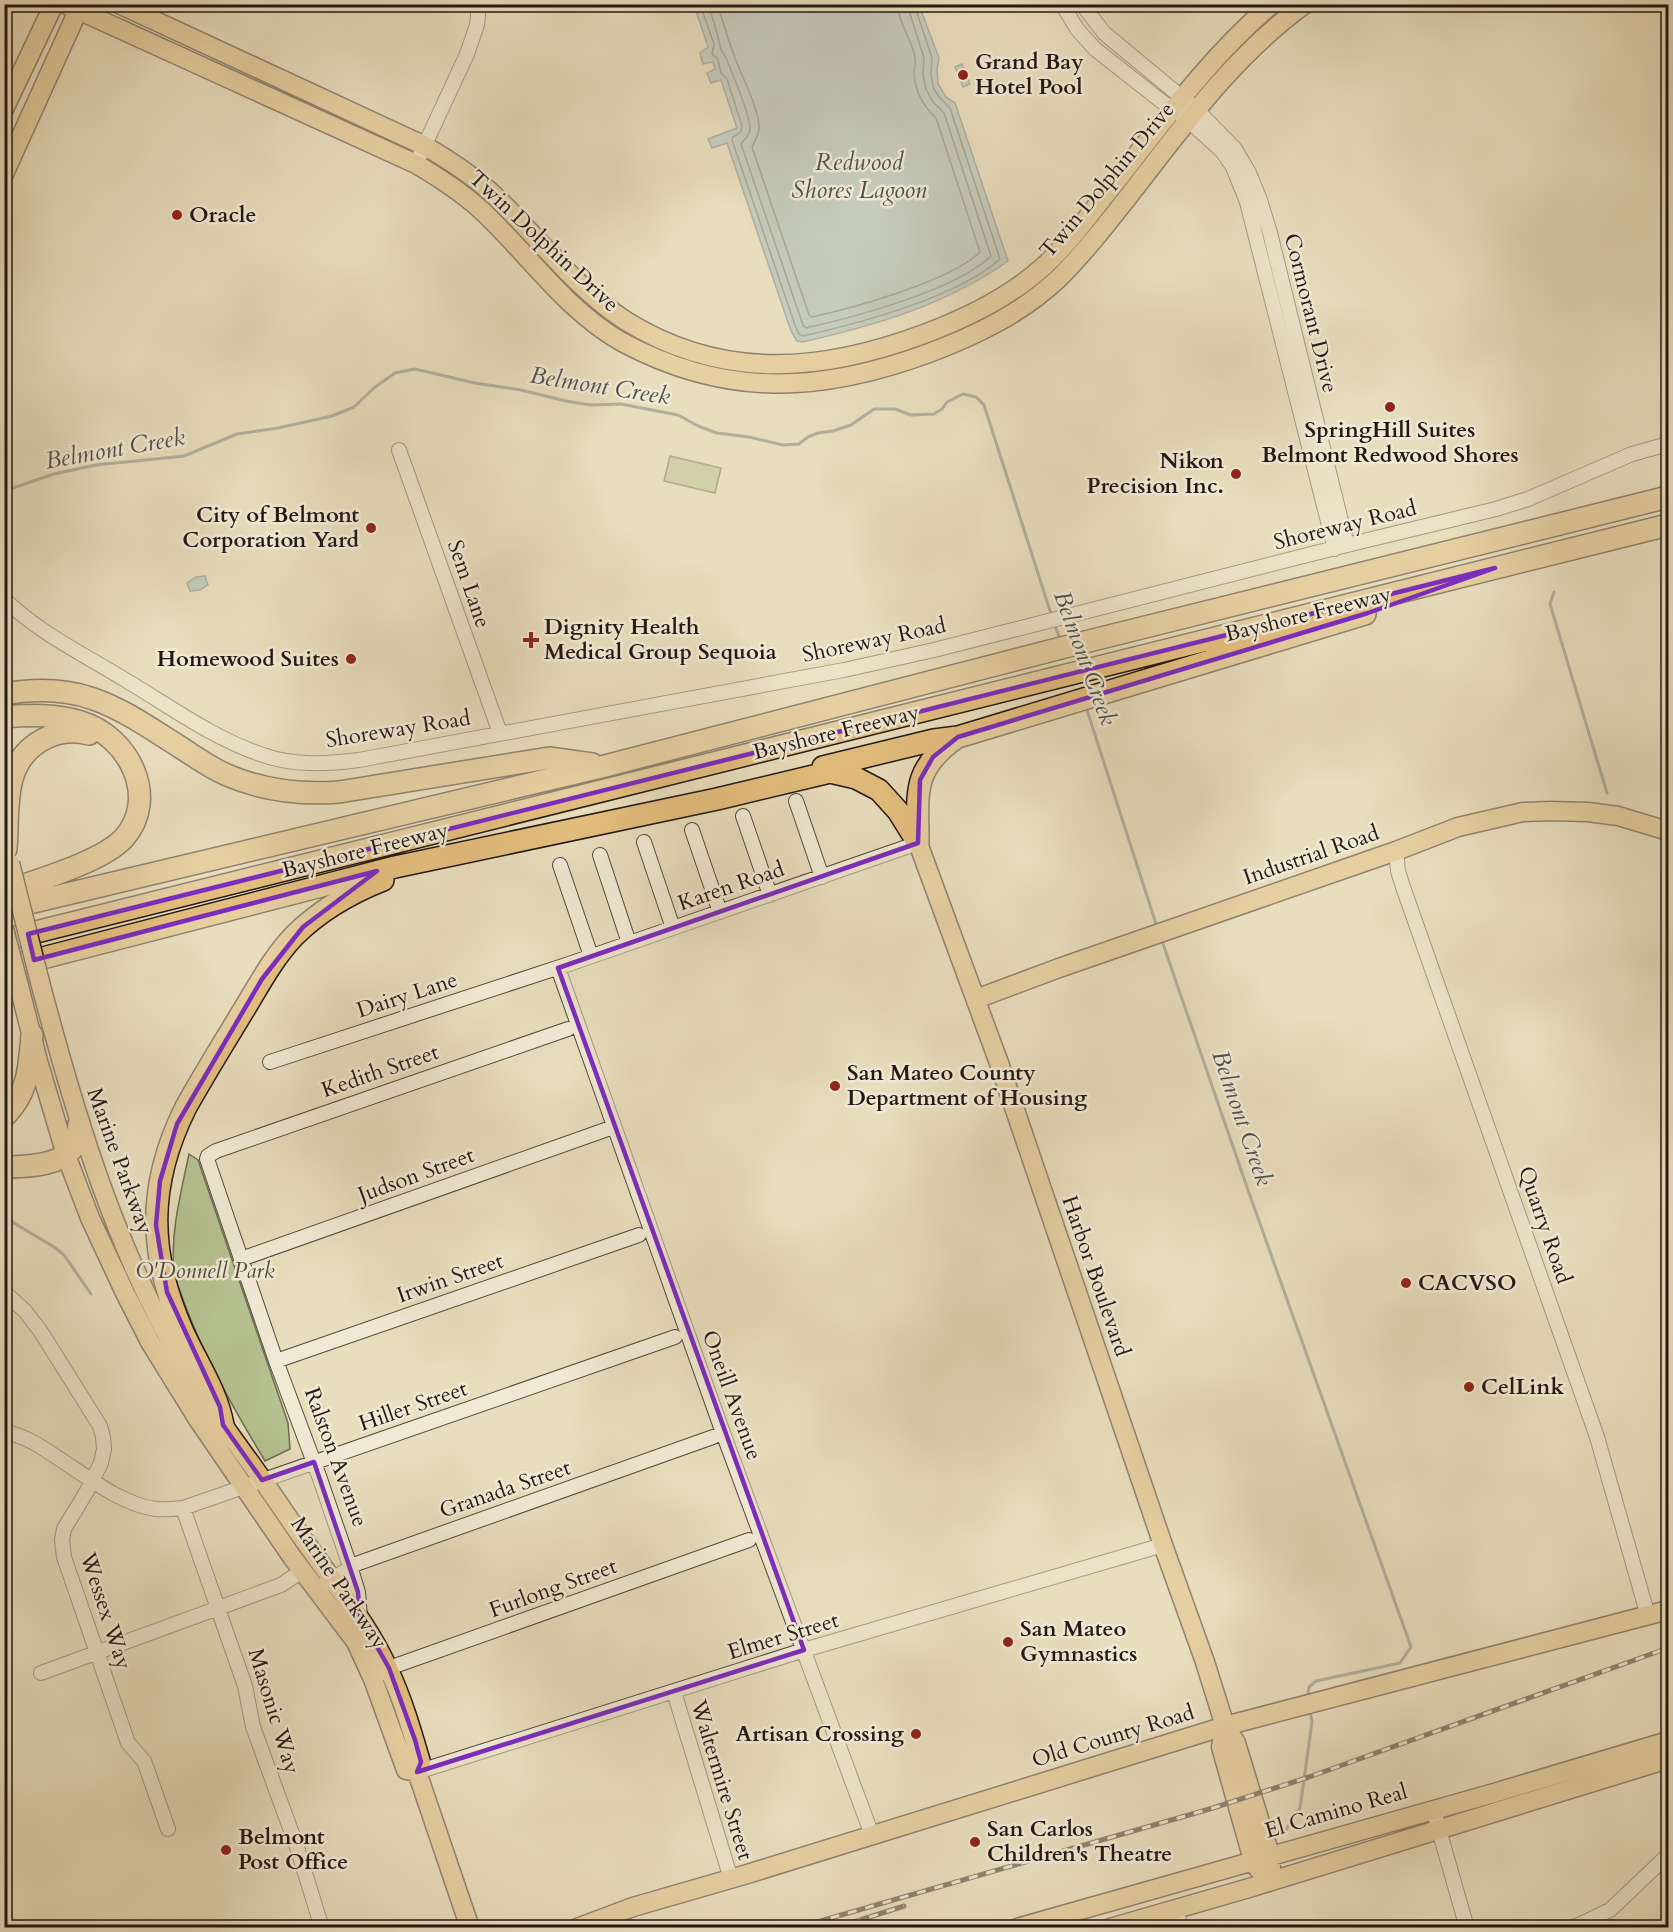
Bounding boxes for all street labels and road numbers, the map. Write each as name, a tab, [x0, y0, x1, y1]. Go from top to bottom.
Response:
street label: Twin Dolphin Drive	[1033, 96, 1181, 264]
street label: Twin Dolphin Drive	[462, 163, 626, 319]
street label: Cormorant Drive	[1277, 230, 1345, 396]
street label: Shoreway Road	[1271, 493, 1420, 557]
street label: Sem Lane	[440, 536, 498, 632]
street label: Bayshore Freeway	[1222, 579, 1395, 649]
street label: Shoreway Road	[799, 610, 949, 670]
street label: Bayshore Freeway	[750, 697, 923, 767]
street label: Shoreway Road	[324, 703, 473, 755]
street label: Bayshore Freeway	[279, 815, 452, 885]
street label: Industrial Road	[1239, 818, 1383, 892]
street label: Karen Road	[674, 854, 788, 918]
street label: Dairy Lane	[353, 965, 461, 1025]
street label: Kedith Street	[317, 1037, 443, 1105]
street label: Marine Parkway	[80, 1084, 161, 1239]
street label: Judson Street	[351, 1140, 478, 1211]
street label: Quarry Road	[1511, 1162, 1579, 1288]
street label: Harbor Boulevard	[1054, 1191, 1138, 1361]
street label: Irwin Street	[393, 1246, 507, 1310]
street label: Oneill Avenue	[695, 1326, 769, 1464]
street label: Hiller Street	[355, 1373, 471, 1439]
street label: Ralston Avenue	[297, 1383, 375, 1531]
street label: Granada Street	[435, 1453, 575, 1525]
street label: Marine Parkway	[284, 1511, 395, 1655]
street label: Wessex Way	[73, 1548, 139, 1674]
street label: Furlong Street	[485, 1551, 621, 1625]
street label: Elmer Street	[724, 1605, 842, 1667]
street label: Masonic Way	[241, 1645, 307, 1778]
street label: Waltermire Street	[683, 1695, 761, 1864]
street label: Old County Road	[1028, 1697, 1198, 1775]
street label: El Camino Real	[1261, 1776, 1411, 1846]

